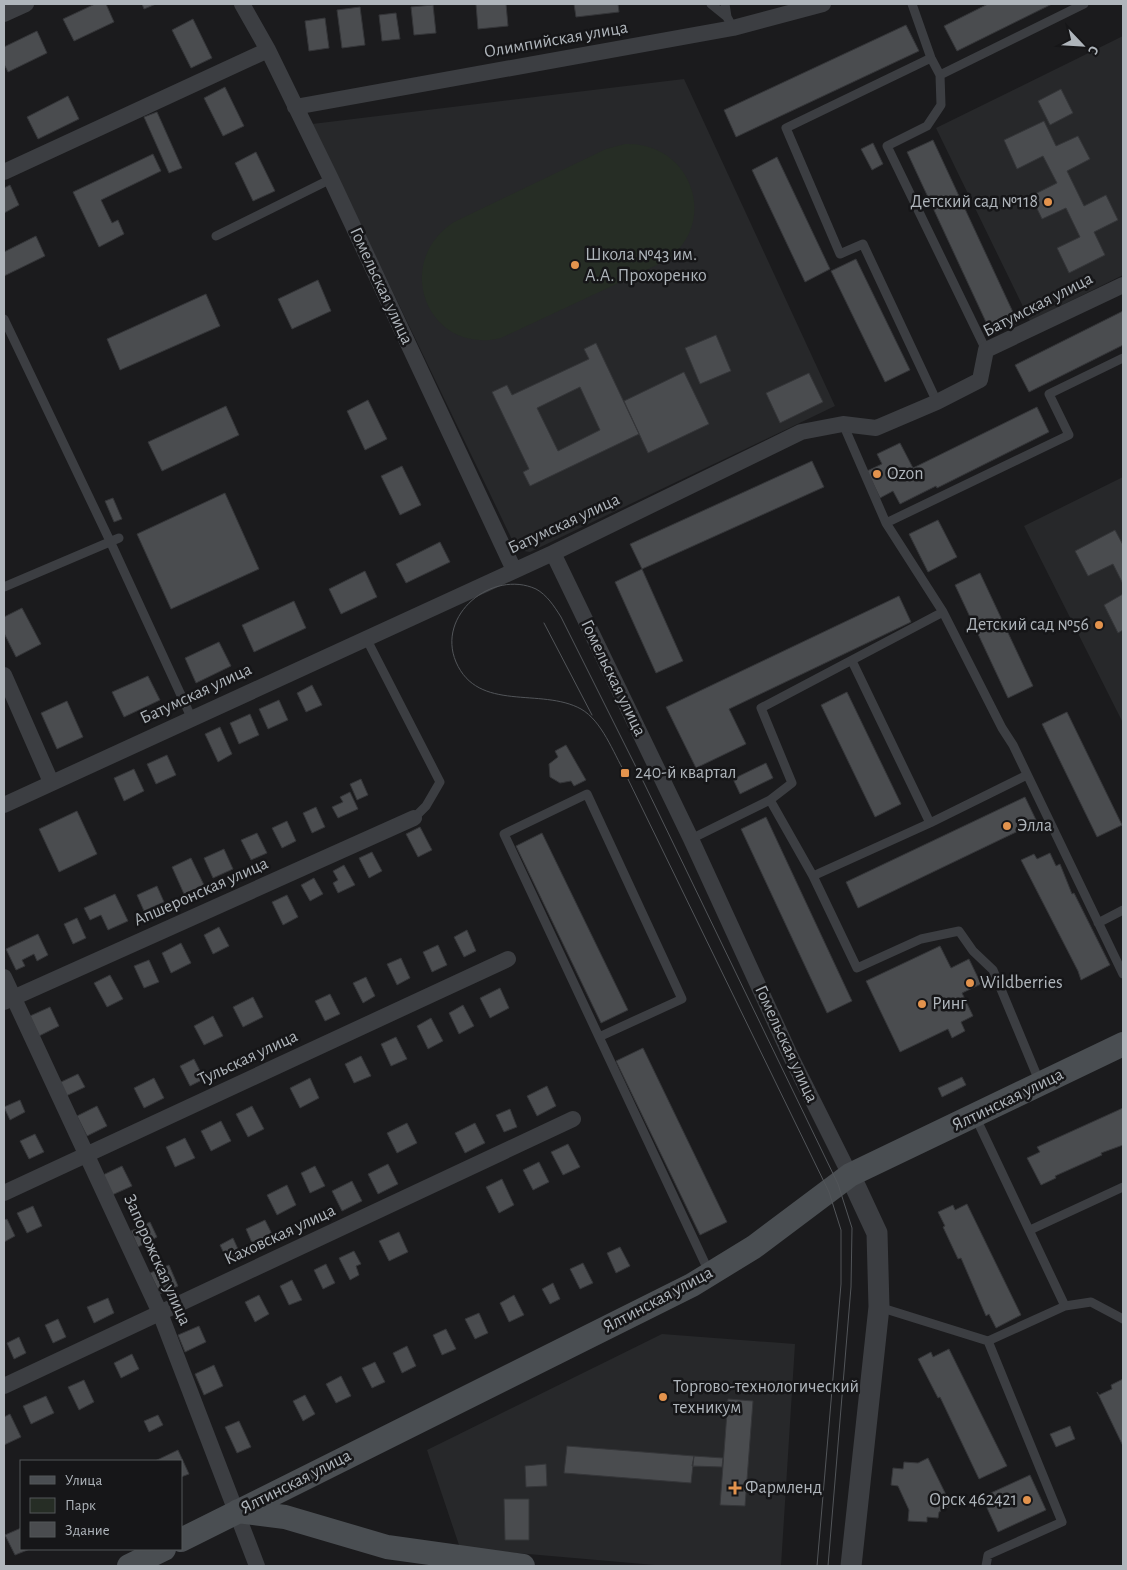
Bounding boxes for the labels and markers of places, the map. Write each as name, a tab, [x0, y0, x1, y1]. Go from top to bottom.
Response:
place label: Детский сад №118	[911, 193, 1038, 211]
marker: Детский сад №118	[1042, 196, 1054, 208]
place label: Школа №43 им. А.А. Прохоренко	[585, 246, 707, 285]
marker: Школа №43 им. А.А. Прохоренко	[569, 259, 581, 271]
place label: Ozon	[887, 465, 924, 483]
marker: Ozon	[871, 468, 883, 480]
place label: Детский сад №56	[966, 616, 1089, 634]
marker: Детский сад №56	[1093, 619, 1105, 631]
place label: 240-й квартал	[635, 764, 736, 782]
marker: 240-й квартал	[619, 767, 631, 779]
place label: Элла	[1017, 817, 1052, 835]
marker: Элла	[1001, 820, 1013, 832]
place label: Wildberries	[980, 974, 1063, 992]
marker: Wildberries	[964, 977, 976, 989]
place label: Ринг	[932, 995, 967, 1013]
marker: Ринг	[916, 998, 928, 1010]
place label: Торгово-технологический техникум	[672, 1378, 859, 1417]
marker: Торгово-технологический техникум	[657, 1391, 669, 1403]
place label: Фармленд	[745, 1479, 822, 1497]
marker: Фармленд	[729, 1482, 741, 1494]
place label: Орск 462421	[929, 1491, 1017, 1509]
marker: Орск 462421	[1021, 1494, 1033, 1506]

